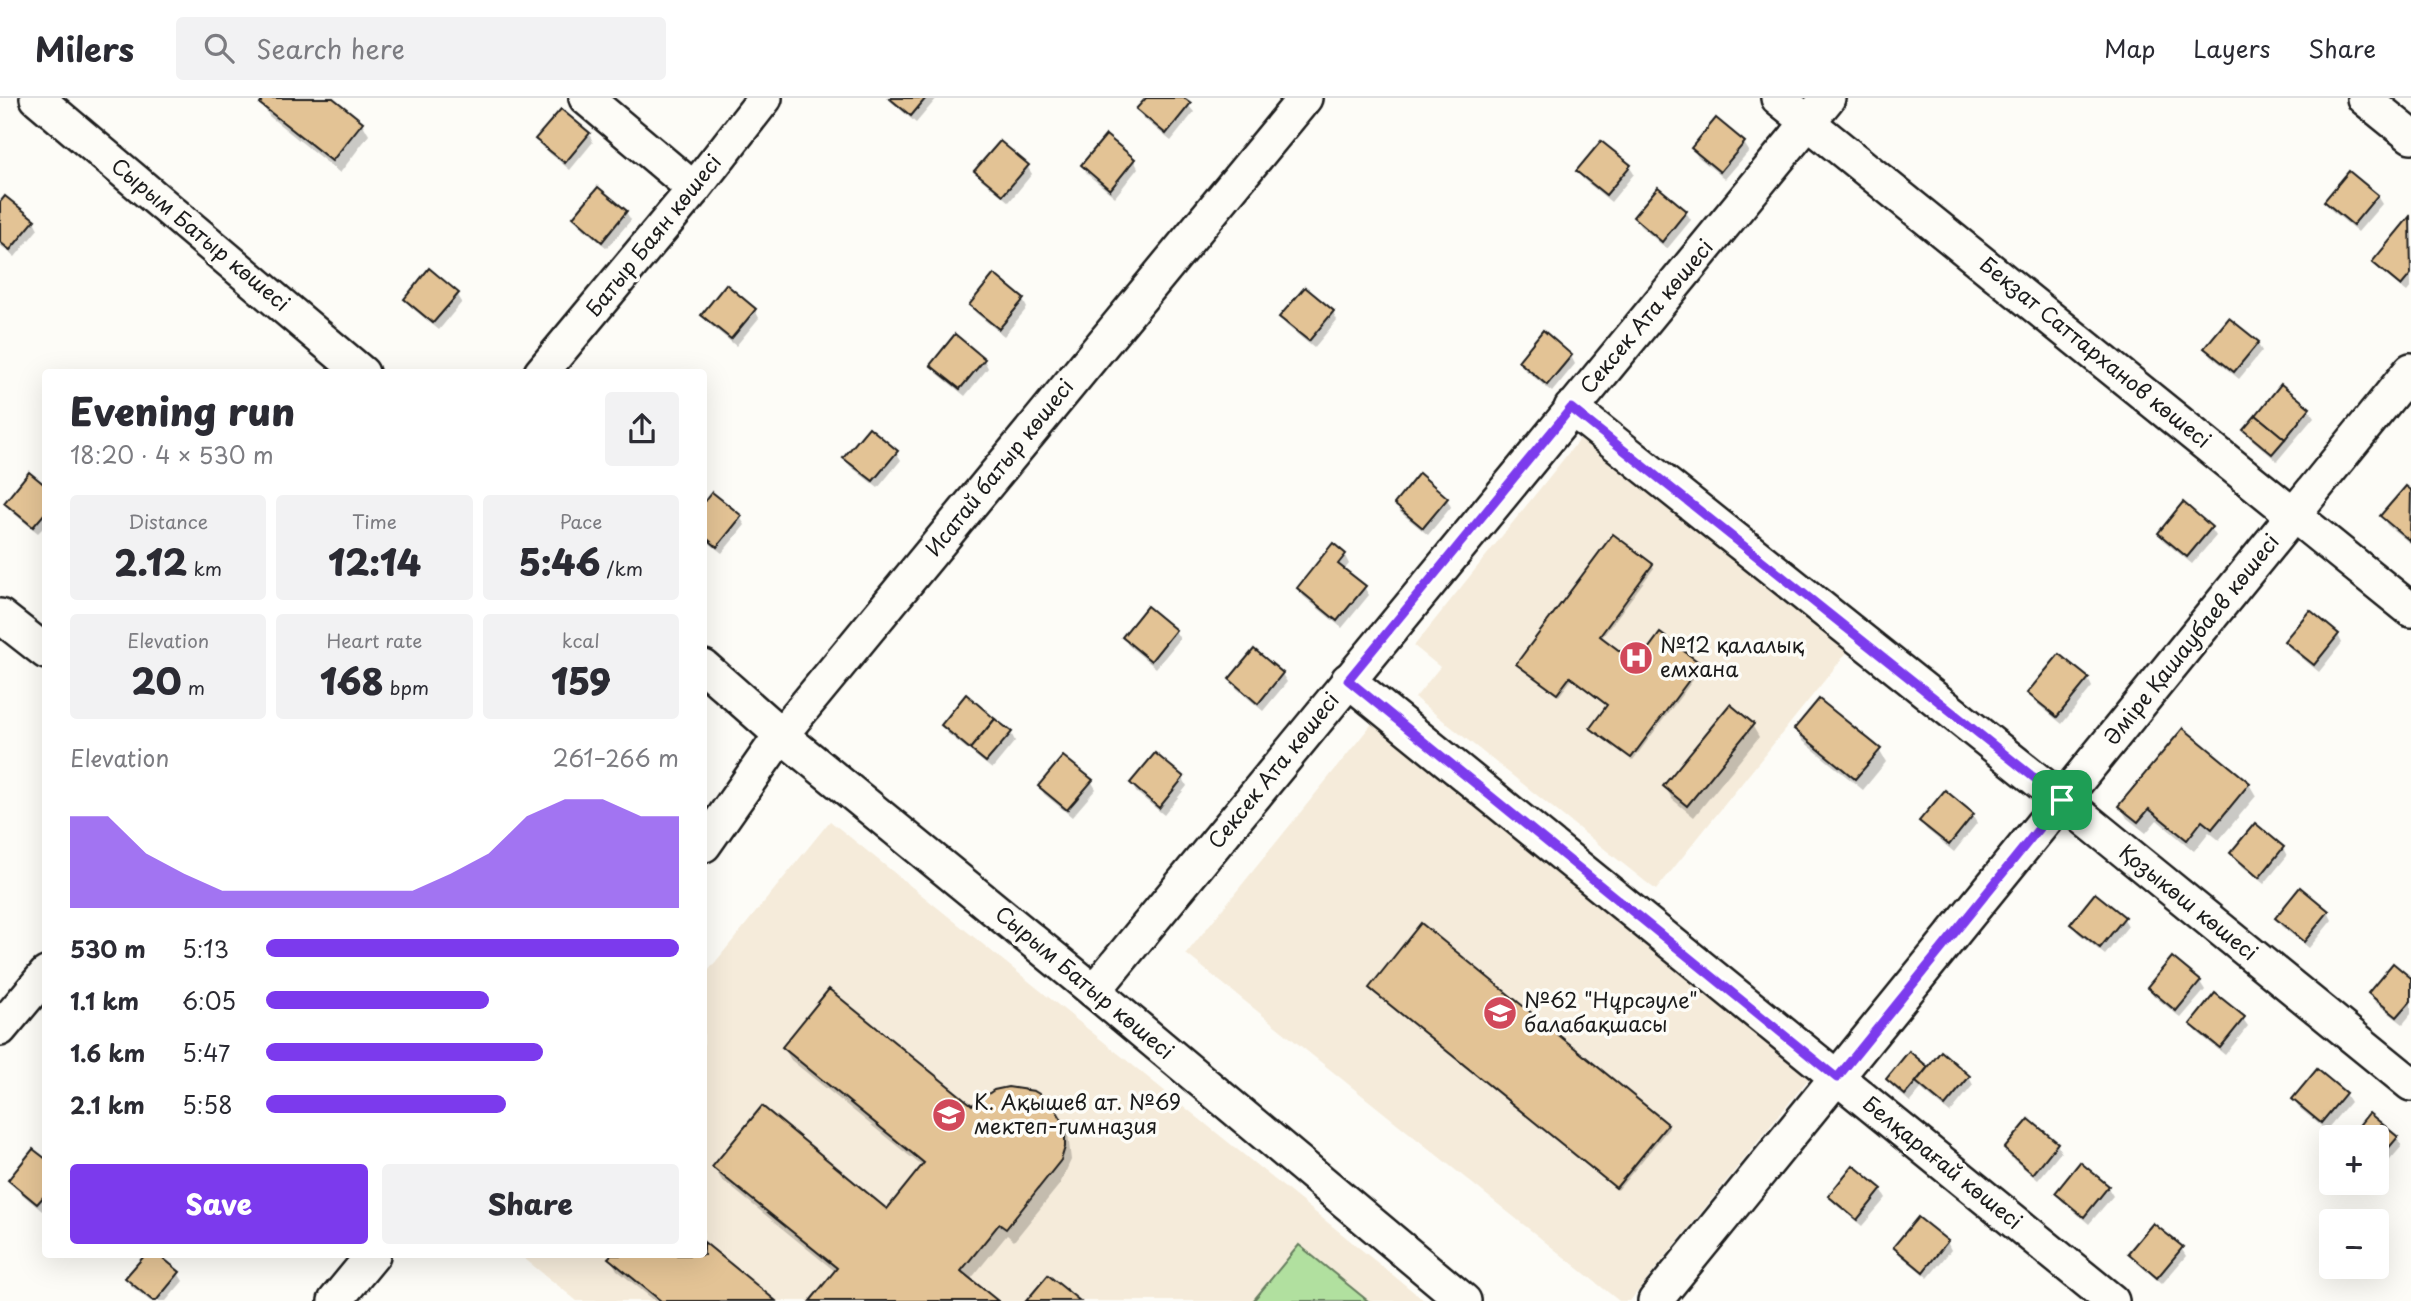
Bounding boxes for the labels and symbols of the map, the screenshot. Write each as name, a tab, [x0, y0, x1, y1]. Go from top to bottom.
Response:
street label: Батыр Баян көшесі	[577, 147, 728, 323]
street label: Сырым Батыр көшесі	[105, 149, 298, 318]
street label: Сексек Ата көшесі	[1571, 231, 1720, 400]
street label: Бекзат Саттарханов көшесі	[1974, 248, 2219, 455]
street label: Исатай батыр көшесі	[917, 371, 1080, 562]
street label: Әміре Қашаубаев көшесі	[2095, 526, 2286, 751]
place label: №12 қалалық емхана	[1660, 628, 1805, 684]
hospital icon: №12 қалалық емхана	[1617, 639, 1655, 677]
street label: Сексек Ата көшесі	[1199, 685, 1346, 855]
pin	[2032, 770, 2092, 830]
street label: Қозыкөш көшесі	[2113, 836, 2265, 967]
street label: Сырым Батыр көшесі	[989, 897, 1182, 1066]
place label: №62 "Нұрсәуле" балабақшасы	[1524, 983, 1698, 1039]
school or university icon: №62 "Нұрсәуле" балабақшасы	[1481, 994, 1519, 1032]
place label: К. Ақышев ат. №69 мектеп-гимназия	[974, 1085, 1181, 1141]
street label: Белқарағай көшесі	[1856, 1087, 2030, 1236]
school or university icon: К. Ақышев ат. №69 мектеп-гимназия	[930, 1096, 968, 1134]

